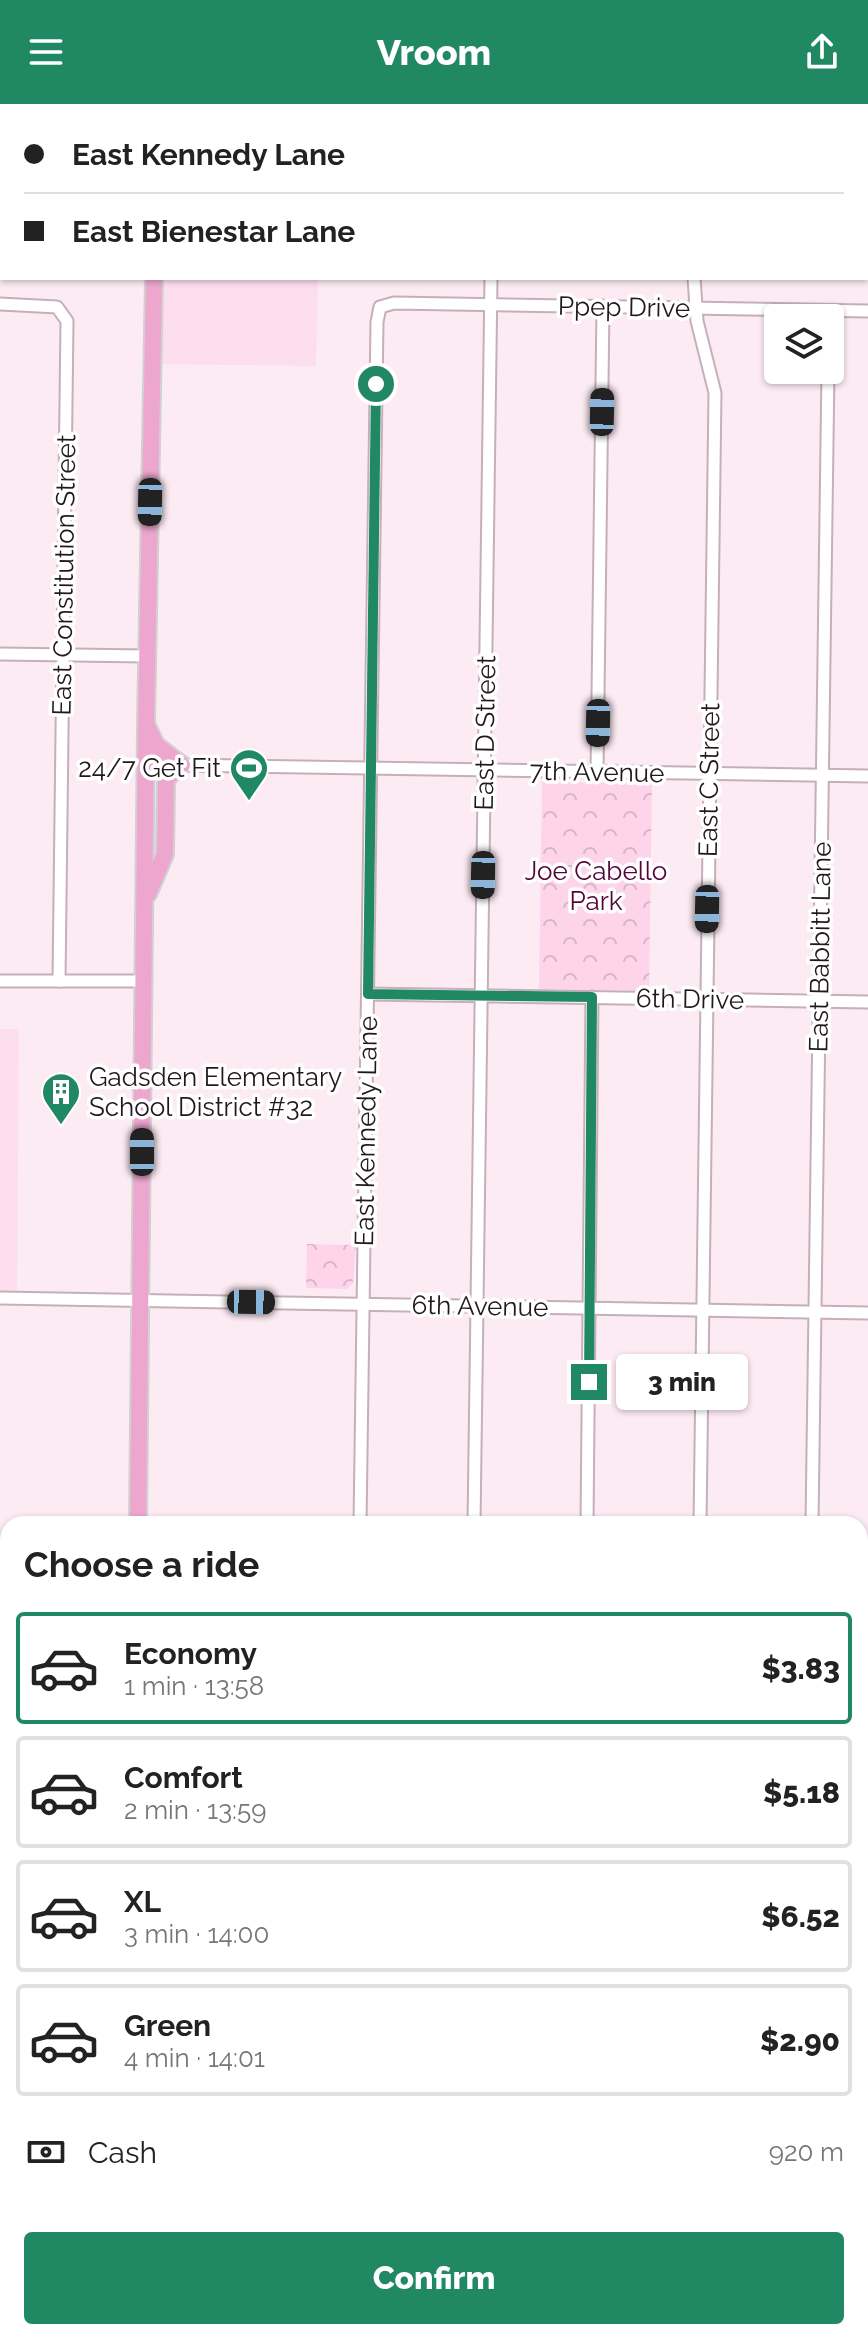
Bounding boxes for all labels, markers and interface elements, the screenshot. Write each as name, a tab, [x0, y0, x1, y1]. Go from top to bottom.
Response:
icon: menu	[24, 30, 68, 74]
icon: share	[800, 30, 844, 74]
text: Vroom	[377, 31, 491, 73]
text: East Kennedy Lane	[72, 137, 345, 172]
text: East Bienestar Lane	[72, 214, 355, 249]
street label: Ppep Drive	[558, 291, 690, 323]
map controls	[764, 304, 844, 384]
button: layers	[764, 304, 844, 384]
route start	[358, 366, 394, 402]
car	[590, 388, 614, 436]
street label: East Constitution Street	[47, 434, 81, 716]
car	[138, 478, 162, 526]
street label: East D Street	[469, 655, 501, 811]
car	[586, 699, 610, 747]
street label: East C Street	[693, 702, 725, 857]
sports icon: 24/7 Get Fit	[228, 747, 270, 802]
place label: 24/7 Get Fit	[78, 753, 221, 783]
street label: 7th Avenue	[529, 756, 665, 788]
street label: East Babbitt Lane	[803, 841, 837, 1053]
car	[471, 851, 495, 899]
park label: Joe Cabello Park	[525, 856, 667, 916]
car	[695, 885, 719, 933]
street label: 6th Drive	[636, 983, 744, 1015]
street label: East Kennedy Lane	[349, 1015, 383, 1247]
place label: Gadsden Elementary School District #32	[89, 1062, 342, 1122]
building icon: Gadsden Elementary School District #32	[40, 1071, 82, 1126]
car	[130, 1128, 154, 1176]
car	[227, 1290, 275, 1314]
street label: 6th Avenue	[411, 1290, 549, 1322]
callout: 3 min	[617, 1354, 749, 1410]
route end	[571, 1364, 607, 1400]
text: 3 min	[648, 1367, 716, 1397]
text: Choose a ride	[24, 1543, 259, 1585]
icon: car	[28, 1632, 100, 1704]
text: Economy	[124, 1636, 257, 1671]
text: $3.83	[762, 1651, 840, 1686]
text: 1 min · 13:58	[124, 1671, 264, 1701]
icon: car	[28, 1756, 100, 1828]
text: Comfort	[124, 1760, 243, 1795]
text: $5.18	[763, 1775, 840, 1810]
text: 2 min · 13:59	[124, 1795, 266, 1825]
icon: car	[28, 1880, 100, 1952]
text: XL	[124, 1884, 161, 1919]
text: $6.52	[761, 1899, 840, 1934]
text: 3 min · 14:00	[124, 1919, 269, 1949]
icon: car	[28, 2004, 100, 2076]
text: Green	[124, 2008, 211, 2043]
text: $2.90	[760, 2023, 840, 2058]
text: 4 min · 14:01	[124, 2043, 265, 2073]
icon: cash	[24, 2130, 68, 2174]
text: Cash	[88, 2135, 157, 2170]
text: 920 m	[769, 2137, 844, 2167]
button: Confirm	[24, 2232, 844, 2324]

